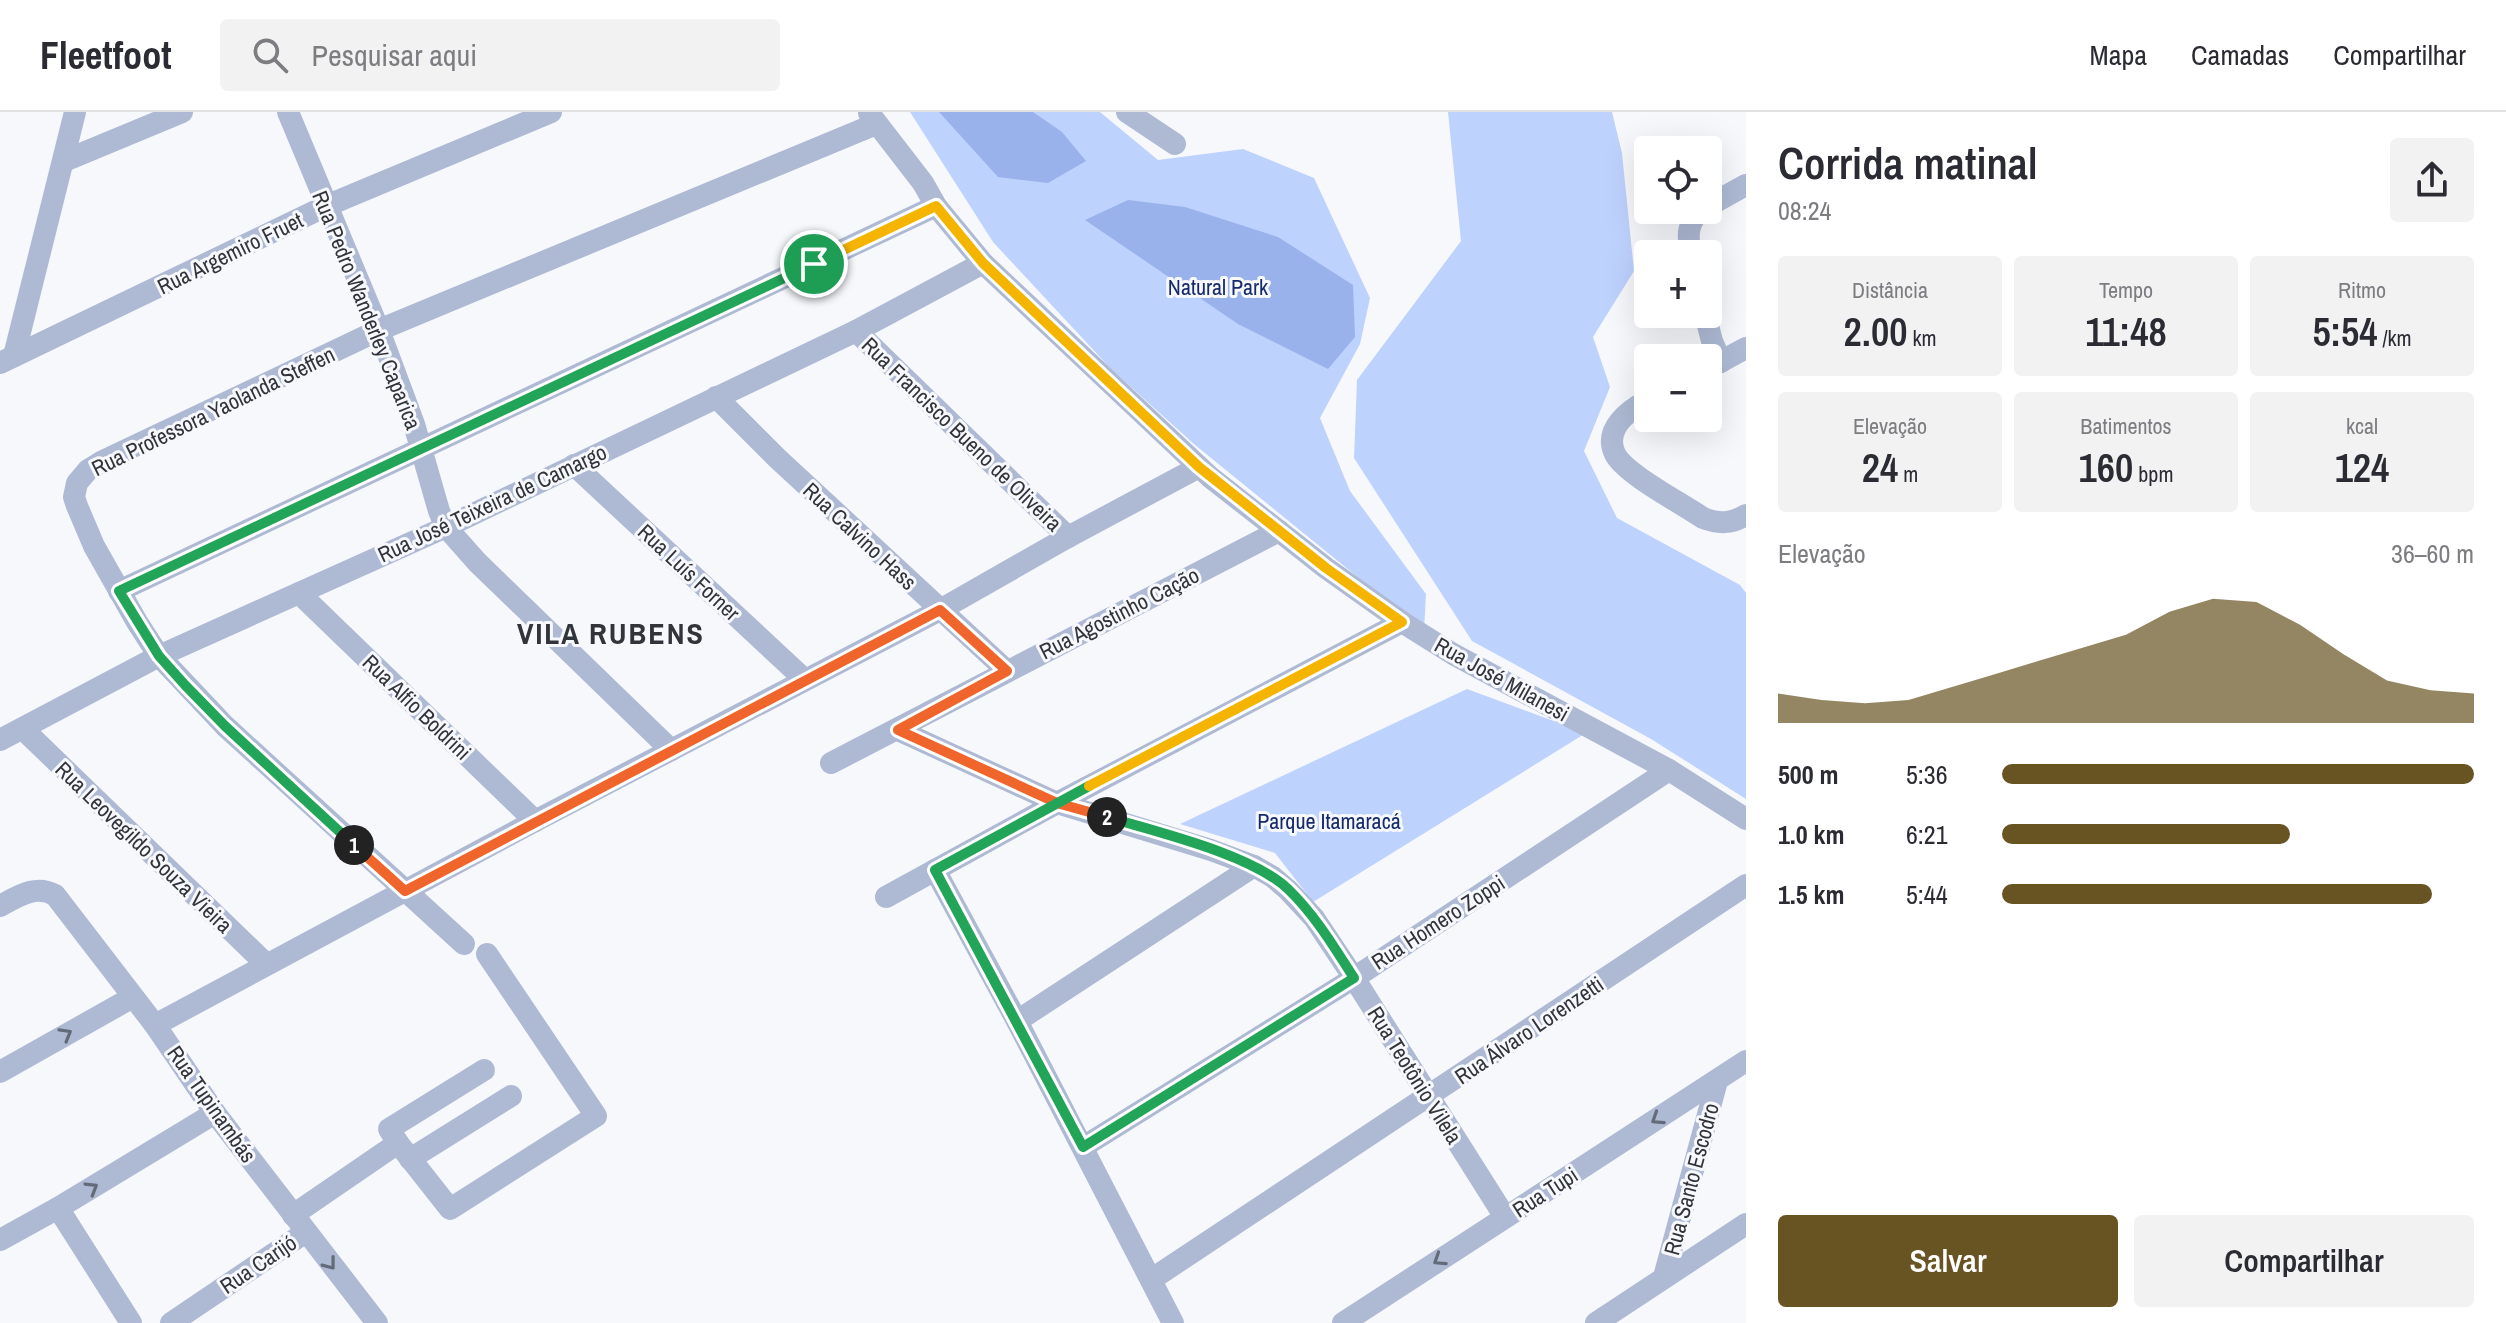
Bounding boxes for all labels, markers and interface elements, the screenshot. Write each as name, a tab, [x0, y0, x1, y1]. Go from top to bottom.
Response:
search box	[220, 19, 780, 91]
text: Fleetfoot	[40, 30, 172, 81]
icon: search	[248, 33, 292, 77]
text: Pesquisar aqui	[312, 35, 477, 75]
text: Mapa	[2090, 36, 2147, 74]
text: Camadas	[2191, 36, 2289, 74]
text: Compartilhar	[2333, 36, 2466, 74]
text: Corrida matinal	[1778, 133, 2037, 193]
map controls	[1634, 136, 1722, 432]
button: locate	[1634, 136, 1722, 224]
button: share	[2390, 138, 2474, 222]
street label: Rua Pedro Wanderley Caparica	[305, 186, 429, 434]
text: 08:24	[1778, 193, 1831, 228]
street label: Rua Argemiro Fruet	[152, 205, 308, 301]
pin	[780, 230, 848, 298]
button: +	[1634, 240, 1722, 328]
icon: arrive	[792, 242, 836, 286]
park label: Natural Park	[1168, 272, 1269, 302]
text: Distância	[1852, 275, 1928, 305]
text: Tempo	[2099, 275, 2153, 305]
text: Ritmo	[2338, 275, 2386, 305]
text: 2.00	[1844, 305, 1907, 358]
text: 11:48	[2085, 305, 2167, 358]
text: 5:54	[2312, 305, 2377, 358]
text: km	[1907, 323, 1936, 353]
text: /km	[2377, 323, 2412, 353]
street label: Rua Francisco Bueno de Oliveira	[855, 330, 1069, 538]
street label: Rua Professora Yaolanda Steffen	[87, 339, 339, 483]
button: −	[1634, 344, 1722, 432]
text: Elevação	[1853, 411, 1927, 441]
text: Batimentos	[2080, 411, 2172, 441]
text: kcal	[2346, 411, 2378, 441]
street label: Rua José Teixeira de Camargo	[373, 437, 611, 569]
text: 24	[1862, 441, 1898, 494]
text: 160	[2079, 441, 2133, 494]
text: 124	[2335, 441, 2389, 494]
text: m	[1898, 459, 1918, 489]
text: bpm	[2133, 459, 2173, 489]
street label: Rua Calvino Hass	[797, 475, 923, 597]
street label: Rua Luís Forner	[631, 517, 747, 627]
text: Elevação	[1778, 536, 1866, 571]
text: 36–60 m	[2391, 536, 2474, 571]
street label: Rua Agostinho Cação	[1034, 560, 1204, 666]
district label: VILA RUBENS	[517, 613, 705, 653]
street label: Rua José Milanesi	[1429, 630, 1575, 728]
street label: Rua Alfio Boldrini	[356, 647, 478, 767]
street label: Rua Leovegildo Souza Vieira	[49, 754, 239, 940]
text: 500 m	[1778, 757, 1838, 792]
text: 5:36	[1906, 757, 1948, 792]
pin: 2	[1087, 797, 1127, 837]
text: 2	[1102, 802, 1112, 832]
park label: Parque Itamaracá	[1257, 806, 1401, 836]
text: 1.0 km	[1778, 817, 1844, 852]
text: 6:21	[1906, 817, 1948, 852]
pin: 1	[334, 825, 374, 865]
text: 1	[349, 830, 359, 860]
street label: Rua Homero Zoppi	[1365, 868, 1511, 976]
text: 1.5 km	[1778, 877, 1844, 912]
text: 5:44	[1906, 877, 1948, 912]
street label: Rua Álvaro Lorenzetti	[1449, 969, 1609, 1091]
street label: Rua Teotônio Vilela	[1361, 1001, 1469, 1149]
one-way arrow	[58, 1028, 72, 1044]
street label: Rua Tupinambás	[161, 1039, 263, 1169]
street label: Rua Santo Escodro	[1656, 1100, 1726, 1258]
one-way arrow	[1652, 1109, 1666, 1124]
street label: Rua Tupi	[1506, 1160, 1584, 1224]
one-way arrow	[83, 1182, 98, 1197]
button: Salvar	[1778, 1215, 2118, 1307]
button: Compartilhar	[2134, 1215, 2474, 1307]
street label: Rua Carijó	[214, 1227, 302, 1301]
one-way arrow	[1433, 1251, 1448, 1266]
one-way arrow	[321, 1255, 335, 1269]

